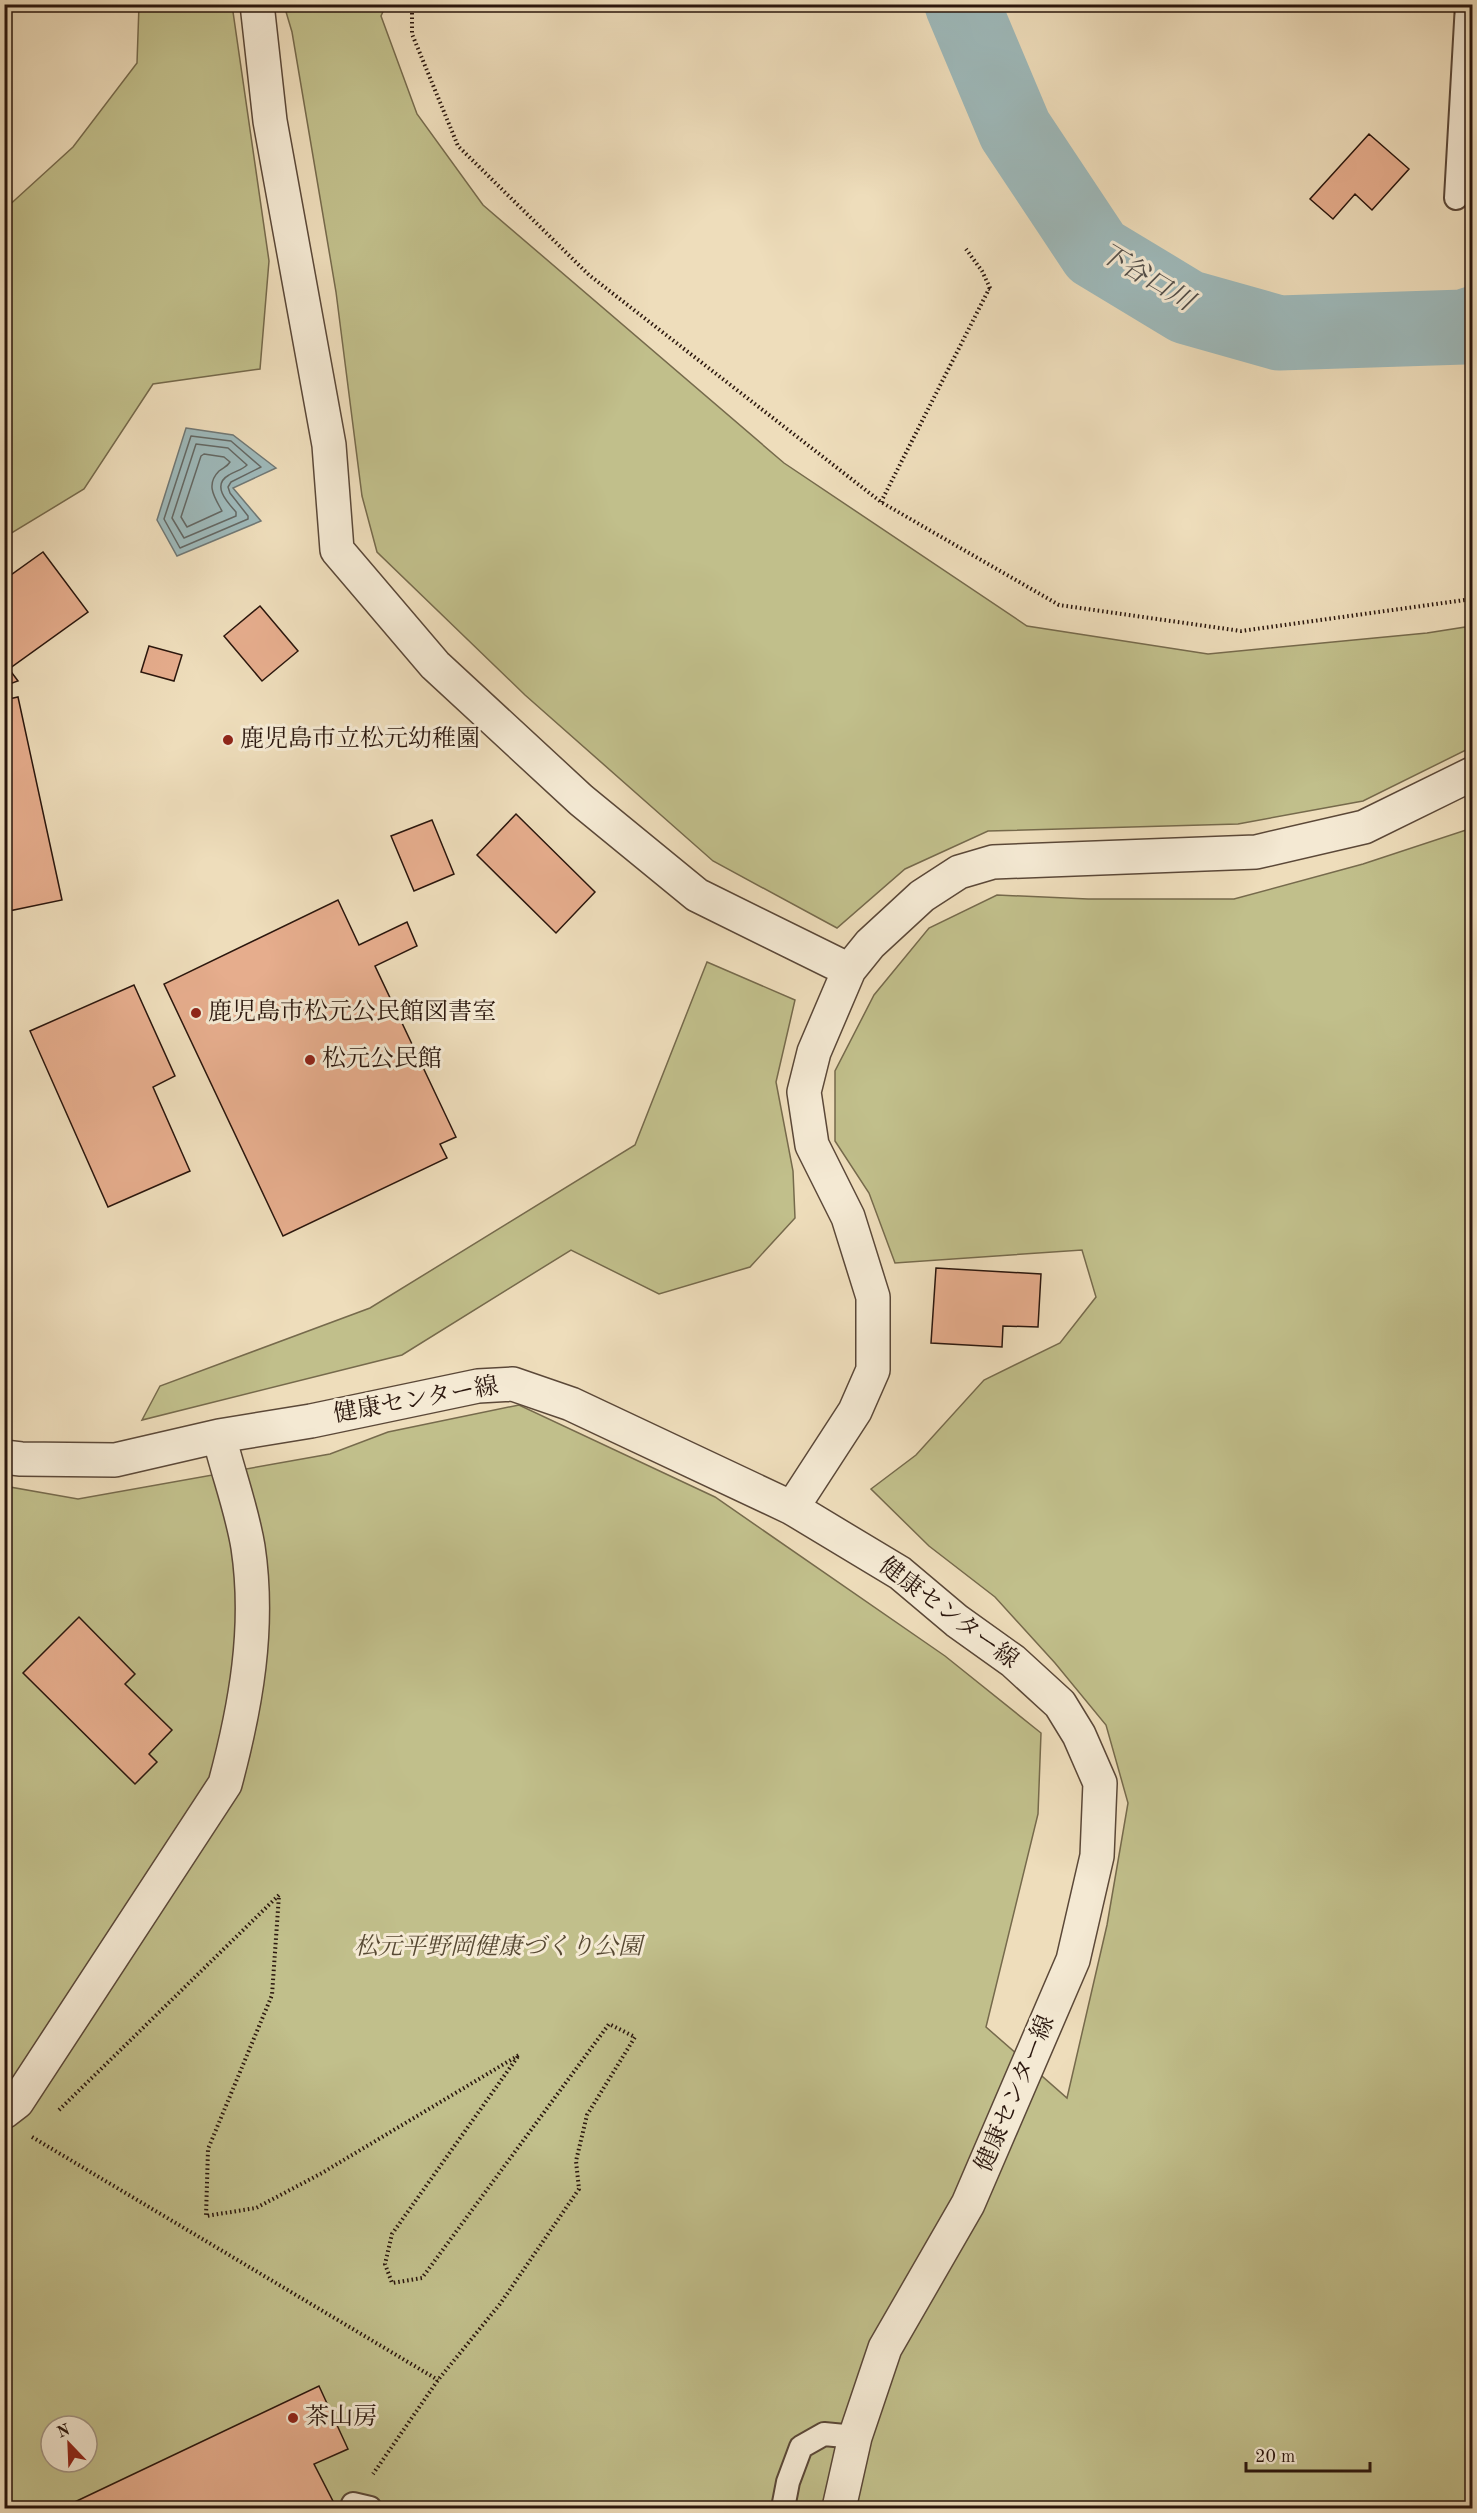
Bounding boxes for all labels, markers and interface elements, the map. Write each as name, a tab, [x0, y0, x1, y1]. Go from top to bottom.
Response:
water label: 下谷口川	[1095, 238, 1201, 317]
place label: 鹿児島市立松元幼稚園	[240, 725, 480, 752]
marker: 鹿児島市立松元幼稚園	[221, 733, 235, 747]
place label: 鹿児島市松元公民館図書室	[208, 998, 496, 1025]
marker: 鹿児島市松元公民館図書室	[189, 1006, 203, 1020]
place label: 松元公民館	[322, 1045, 442, 1072]
marker: 松元公民館	[303, 1053, 317, 1067]
street label: 健康センター線	[331, 1372, 500, 1427]
street label: 健康センター線	[874, 1552, 1024, 1674]
park label: 松元平野岡健康づくり公園	[354, 1933, 646, 1960]
street label: 健康センター線	[970, 2011, 1060, 2176]
place label: 茶山房	[305, 2403, 377, 2430]
marker: 茶山房	[286, 2411, 300, 2425]
north arrow	[39, 2414, 99, 2474]
text: N	[55, 2422, 73, 2442]
scale bar	[1246, 2435, 1370, 2473]
text: 20 m	[1255, 2448, 1295, 2466]

